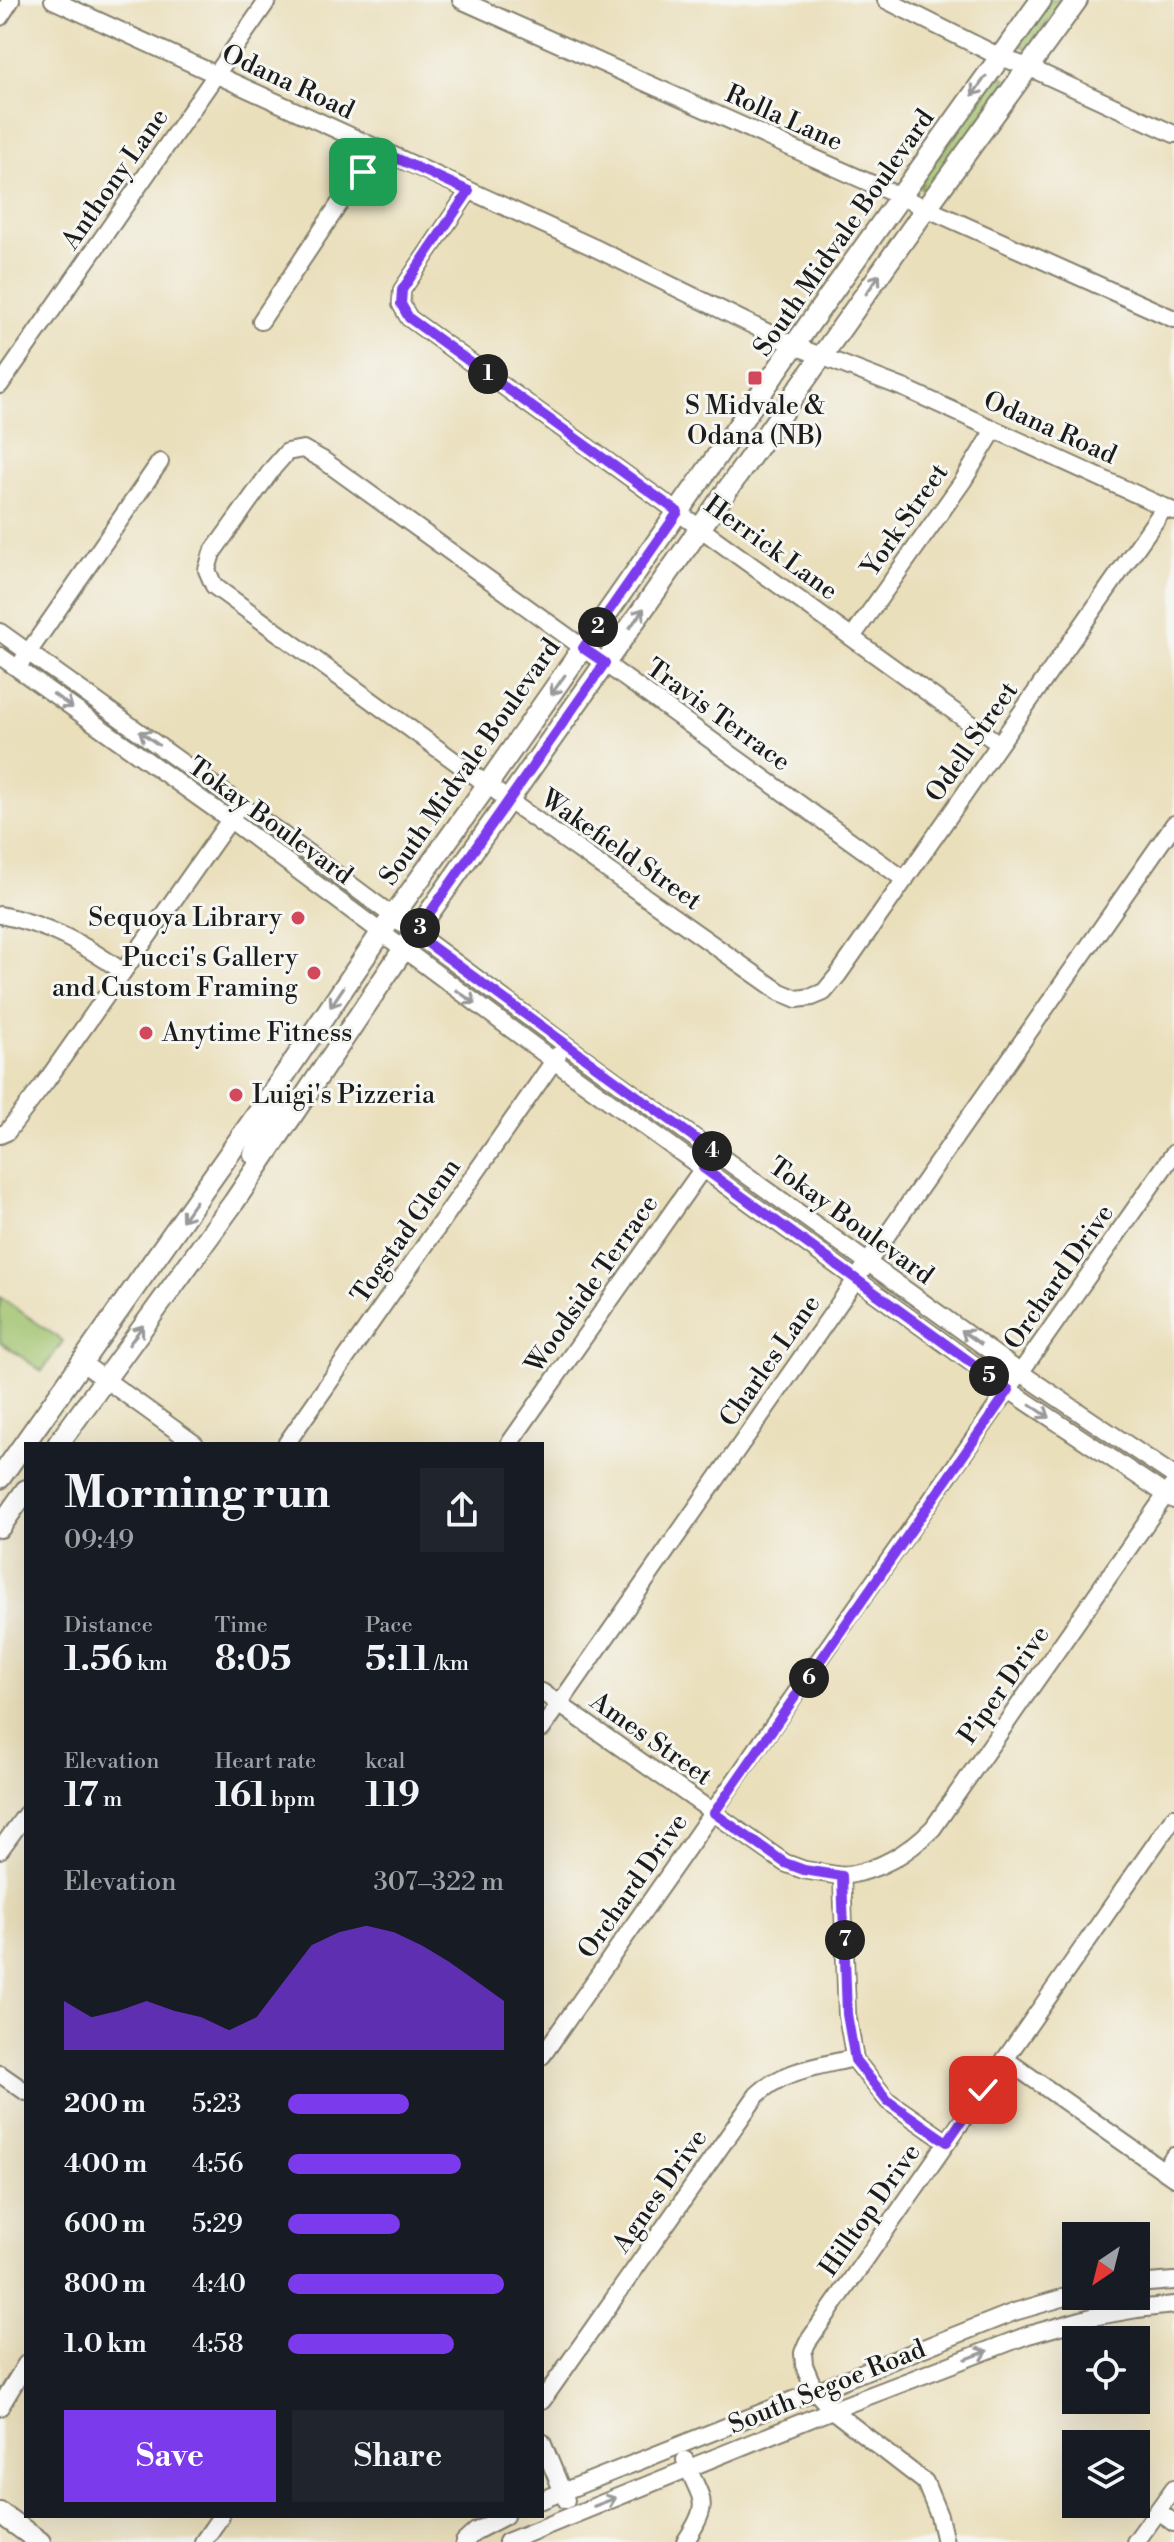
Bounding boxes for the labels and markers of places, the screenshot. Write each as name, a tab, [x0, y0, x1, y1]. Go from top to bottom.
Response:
pin	[329, 138, 397, 206]
pin: 1	[468, 354, 508, 394]
marker: S Midvale & Odana (NB)	[746, 369, 764, 387]
place label: S Midvale & Odana (NB)	[685, 390, 825, 452]
pin: 2	[578, 607, 618, 647]
place label: Sequoya Library	[88, 902, 282, 934]
pin: 3	[400, 908, 440, 948]
marker: Sequoya Library	[289, 909, 307, 927]
place label: Pucci's Gallery and Custom Framing	[52, 942, 299, 1004]
marker: Pucci's Gallery and Custom Framing	[305, 964, 323, 982]
place label: Anytime Fitness	[161, 1017, 352, 1049]
marker: Anytime Fitness	[137, 1024, 155, 1042]
place label: Luigi's Pizzeria	[252, 1079, 436, 1111]
marker: Luigi's Pizzeria	[227, 1086, 245, 1104]
pin: 4	[692, 1131, 732, 1171]
pin: 5	[969, 1356, 1009, 1396]
pin: 6	[789, 1658, 829, 1698]
pin: 7	[825, 1920, 865, 1960]
pin	[949, 2056, 1017, 2124]

